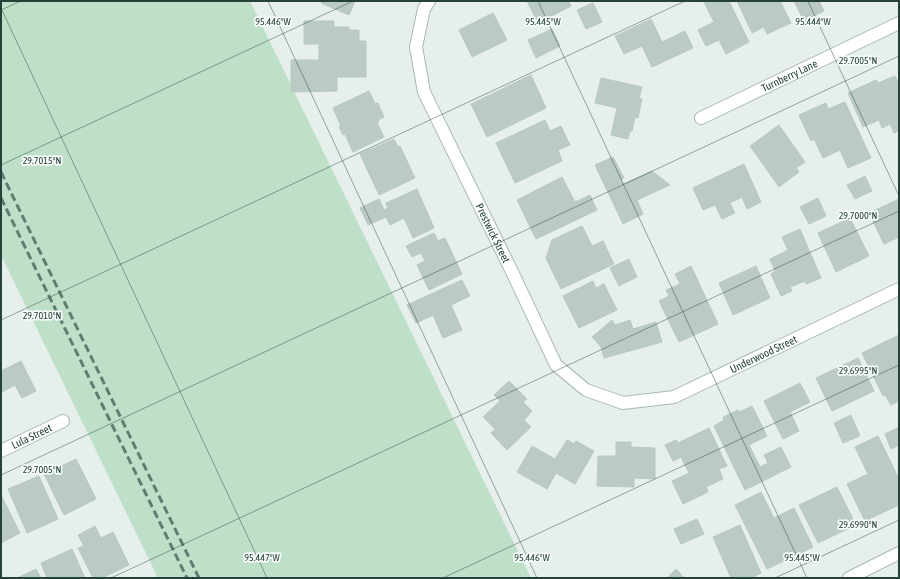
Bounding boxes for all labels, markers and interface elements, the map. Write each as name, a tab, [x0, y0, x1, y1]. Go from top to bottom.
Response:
text: 95.446°W	[255, 16, 291, 27]
text: 95.445°W	[525, 16, 561, 27]
text: 95.444°W	[795, 16, 831, 27]
text: 29.7005°N	[839, 55, 877, 66]
street label: Turnberry Lane	[759, 57, 819, 94]
text: 29.7015°N	[23, 155, 61, 166]
street label: Prestwick Street	[473, 201, 513, 265]
text: 29.7000°N	[839, 210, 877, 221]
text: 29.7010°N	[23, 310, 61, 321]
street label: Underwood Street	[728, 333, 799, 375]
text: 29.6995°N	[839, 365, 877, 376]
street label: Lula Street	[9, 421, 54, 451]
text: 29.7005°N	[23, 464, 61, 475]
text: 29.6990°N	[839, 519, 877, 530]
text: 95.447°W	[244, 552, 280, 563]
text: 95.446°W	[514, 552, 550, 563]
text: 95.445°W	[784, 552, 820, 563]

